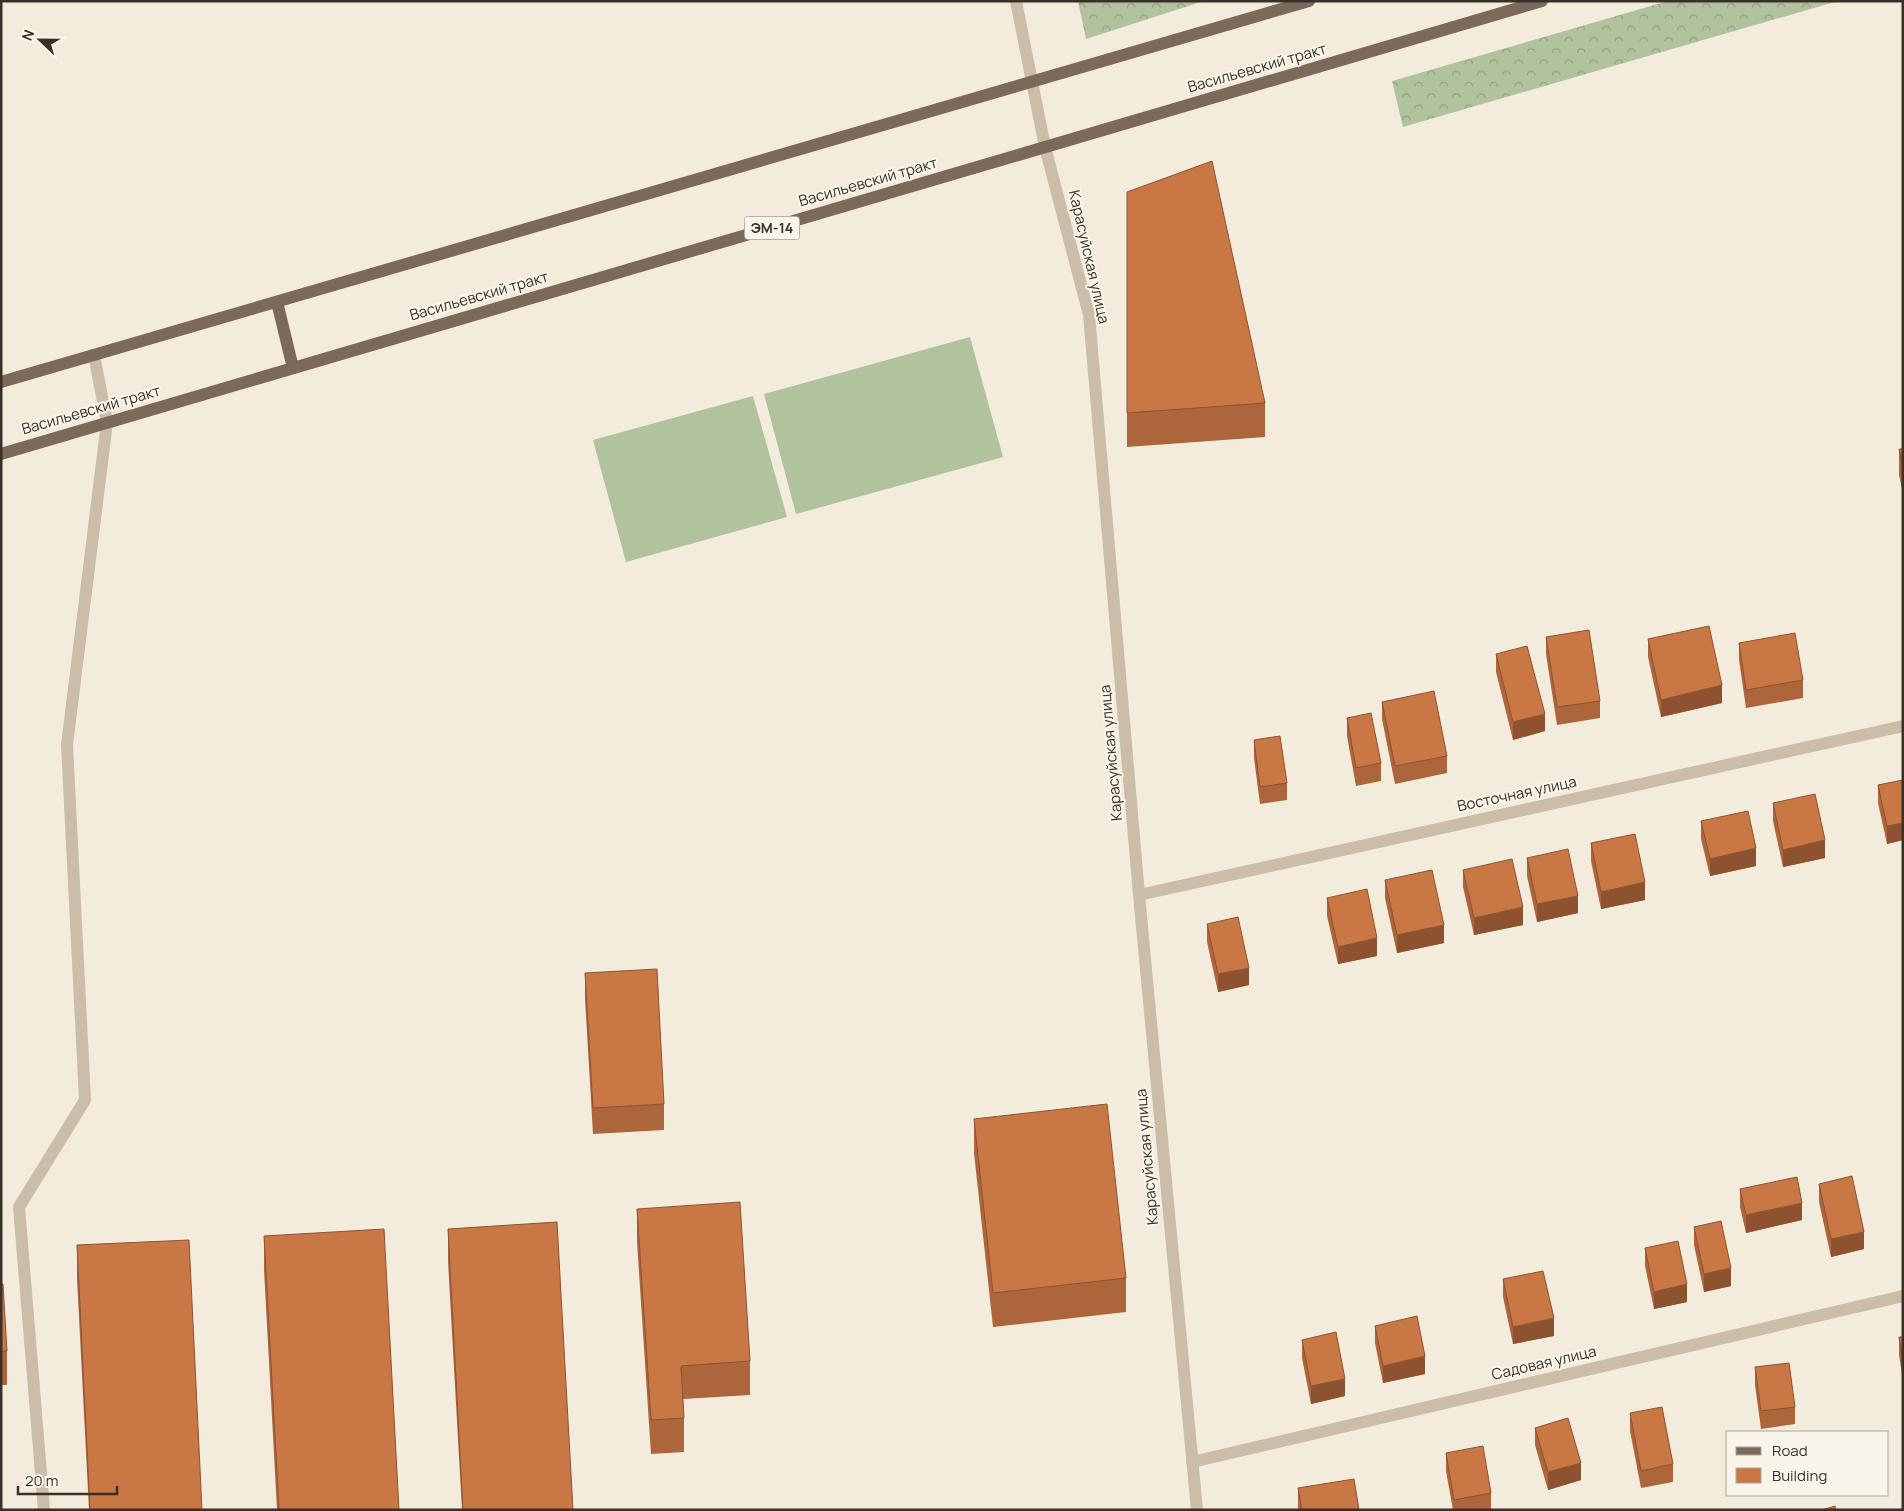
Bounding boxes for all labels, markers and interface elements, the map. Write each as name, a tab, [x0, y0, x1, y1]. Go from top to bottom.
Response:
north arrow	[15, 15, 65, 65]
text: N	[17, 27, 38, 43]
street label: Васильевский тракт	[1185, 38, 1329, 97]
street label: Васильевский тракт	[796, 152, 940, 211]
street label: Карасуйская улица	[1064, 188, 1115, 326]
road number: ЭМ-14	[744, 217, 800, 240]
street label: Васильевский тракт	[407, 266, 551, 325]
street label: Васильевский тракт	[19, 380, 163, 439]
street label: Карасуйская улица	[1094, 684, 1127, 822]
street label: Восточная улица	[1455, 771, 1579, 816]
street label: Карасуйская улица	[1130, 1088, 1163, 1226]
street label: Садовая улица	[1489, 1340, 1598, 1385]
legend	[1726, 1431, 1889, 1496]
text: Road	[1772, 1440, 1808, 1461]
scale bar	[18, 1464, 116, 1496]
text: Building	[1772, 1465, 1827, 1486]
text: 20 m	[25, 1470, 58, 1491]

